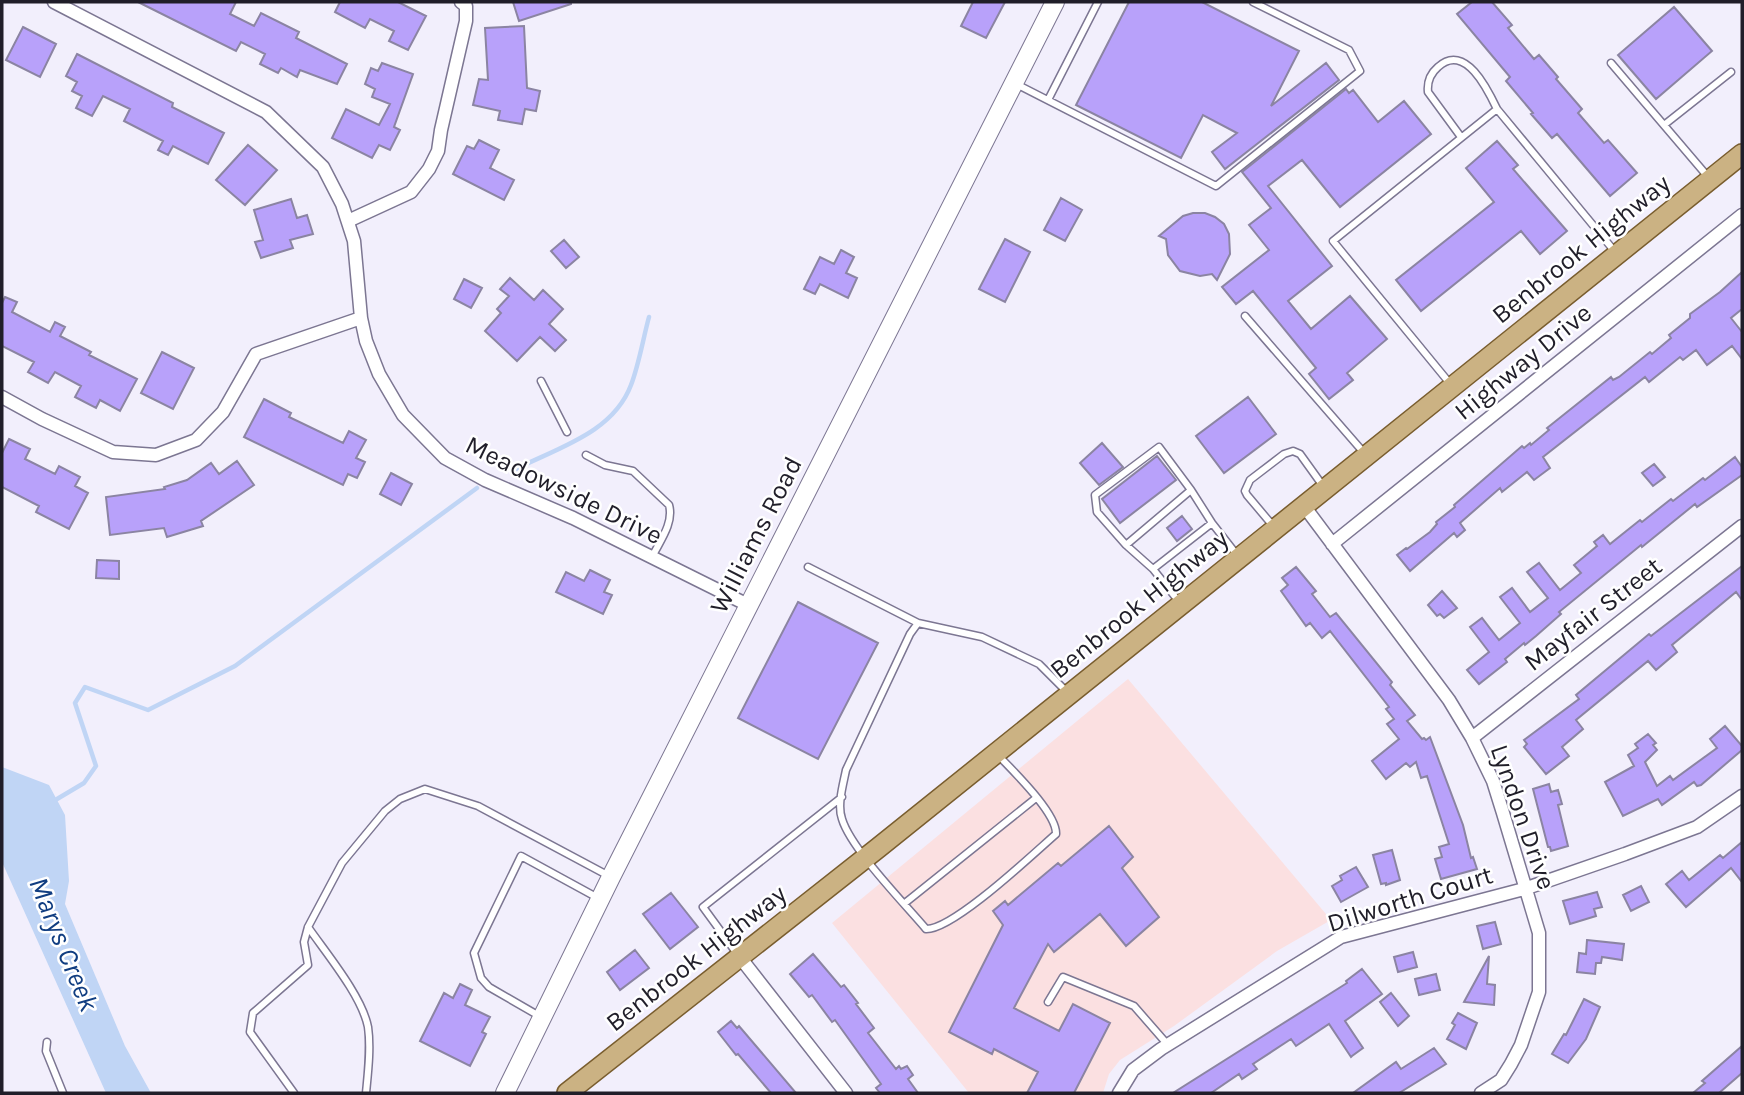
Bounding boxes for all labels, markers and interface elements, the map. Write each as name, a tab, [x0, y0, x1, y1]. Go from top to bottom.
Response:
street label: Benbrook Highway	[1486, 168, 1676, 330]
street label: Highway Drive	[1448, 297, 1598, 427]
street label: Meadowside Drive	[460, 429, 668, 551]
street label: Williams Road	[703, 451, 809, 619]
street label: Benbrook Highway	[1044, 523, 1234, 685]
street label: Mayfair Street	[1518, 550, 1668, 677]
street label: Lyndon Drive	[1484, 740, 1562, 894]
street label: Dilworth Court	[1324, 859, 1497, 939]
water label: Marys Creek	[22, 872, 106, 1017]
street label: Benbrook Highway	[600, 878, 792, 1038]

